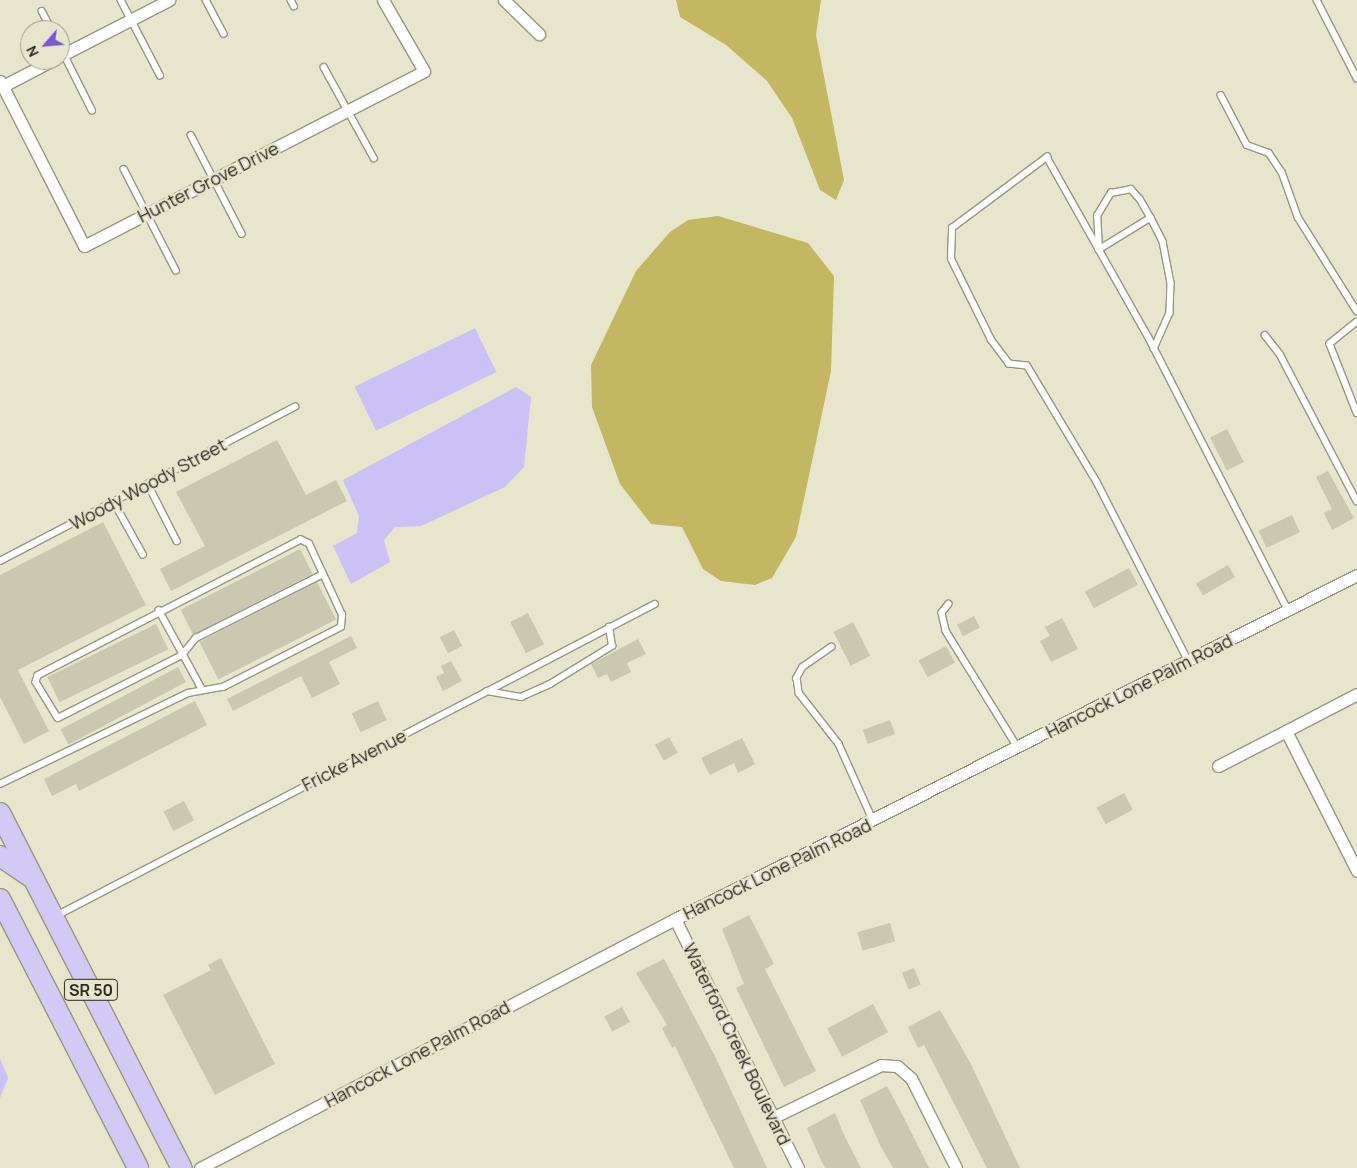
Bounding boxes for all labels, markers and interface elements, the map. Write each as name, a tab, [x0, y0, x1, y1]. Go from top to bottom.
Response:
north arrow	[20, 20, 70, 70]
text: N	[21, 43, 43, 60]
street label: Hunter Grove Drive	[134, 137, 282, 227]
street label: Woody Woody Street	[66, 434, 230, 534]
street label: Hancock Lone Palm Road	[1042, 629, 1236, 743]
street label: Fricke Avenue	[298, 724, 410, 796]
street label: Hancock Lone Palm Road	[679, 814, 875, 924]
street label: Waterford Creek Boulevard	[679, 939, 795, 1149]
road number: SR 50	[64, 976, 118, 1004]
street label: Hancock Lone Palm Road	[321, 996, 513, 1112]

